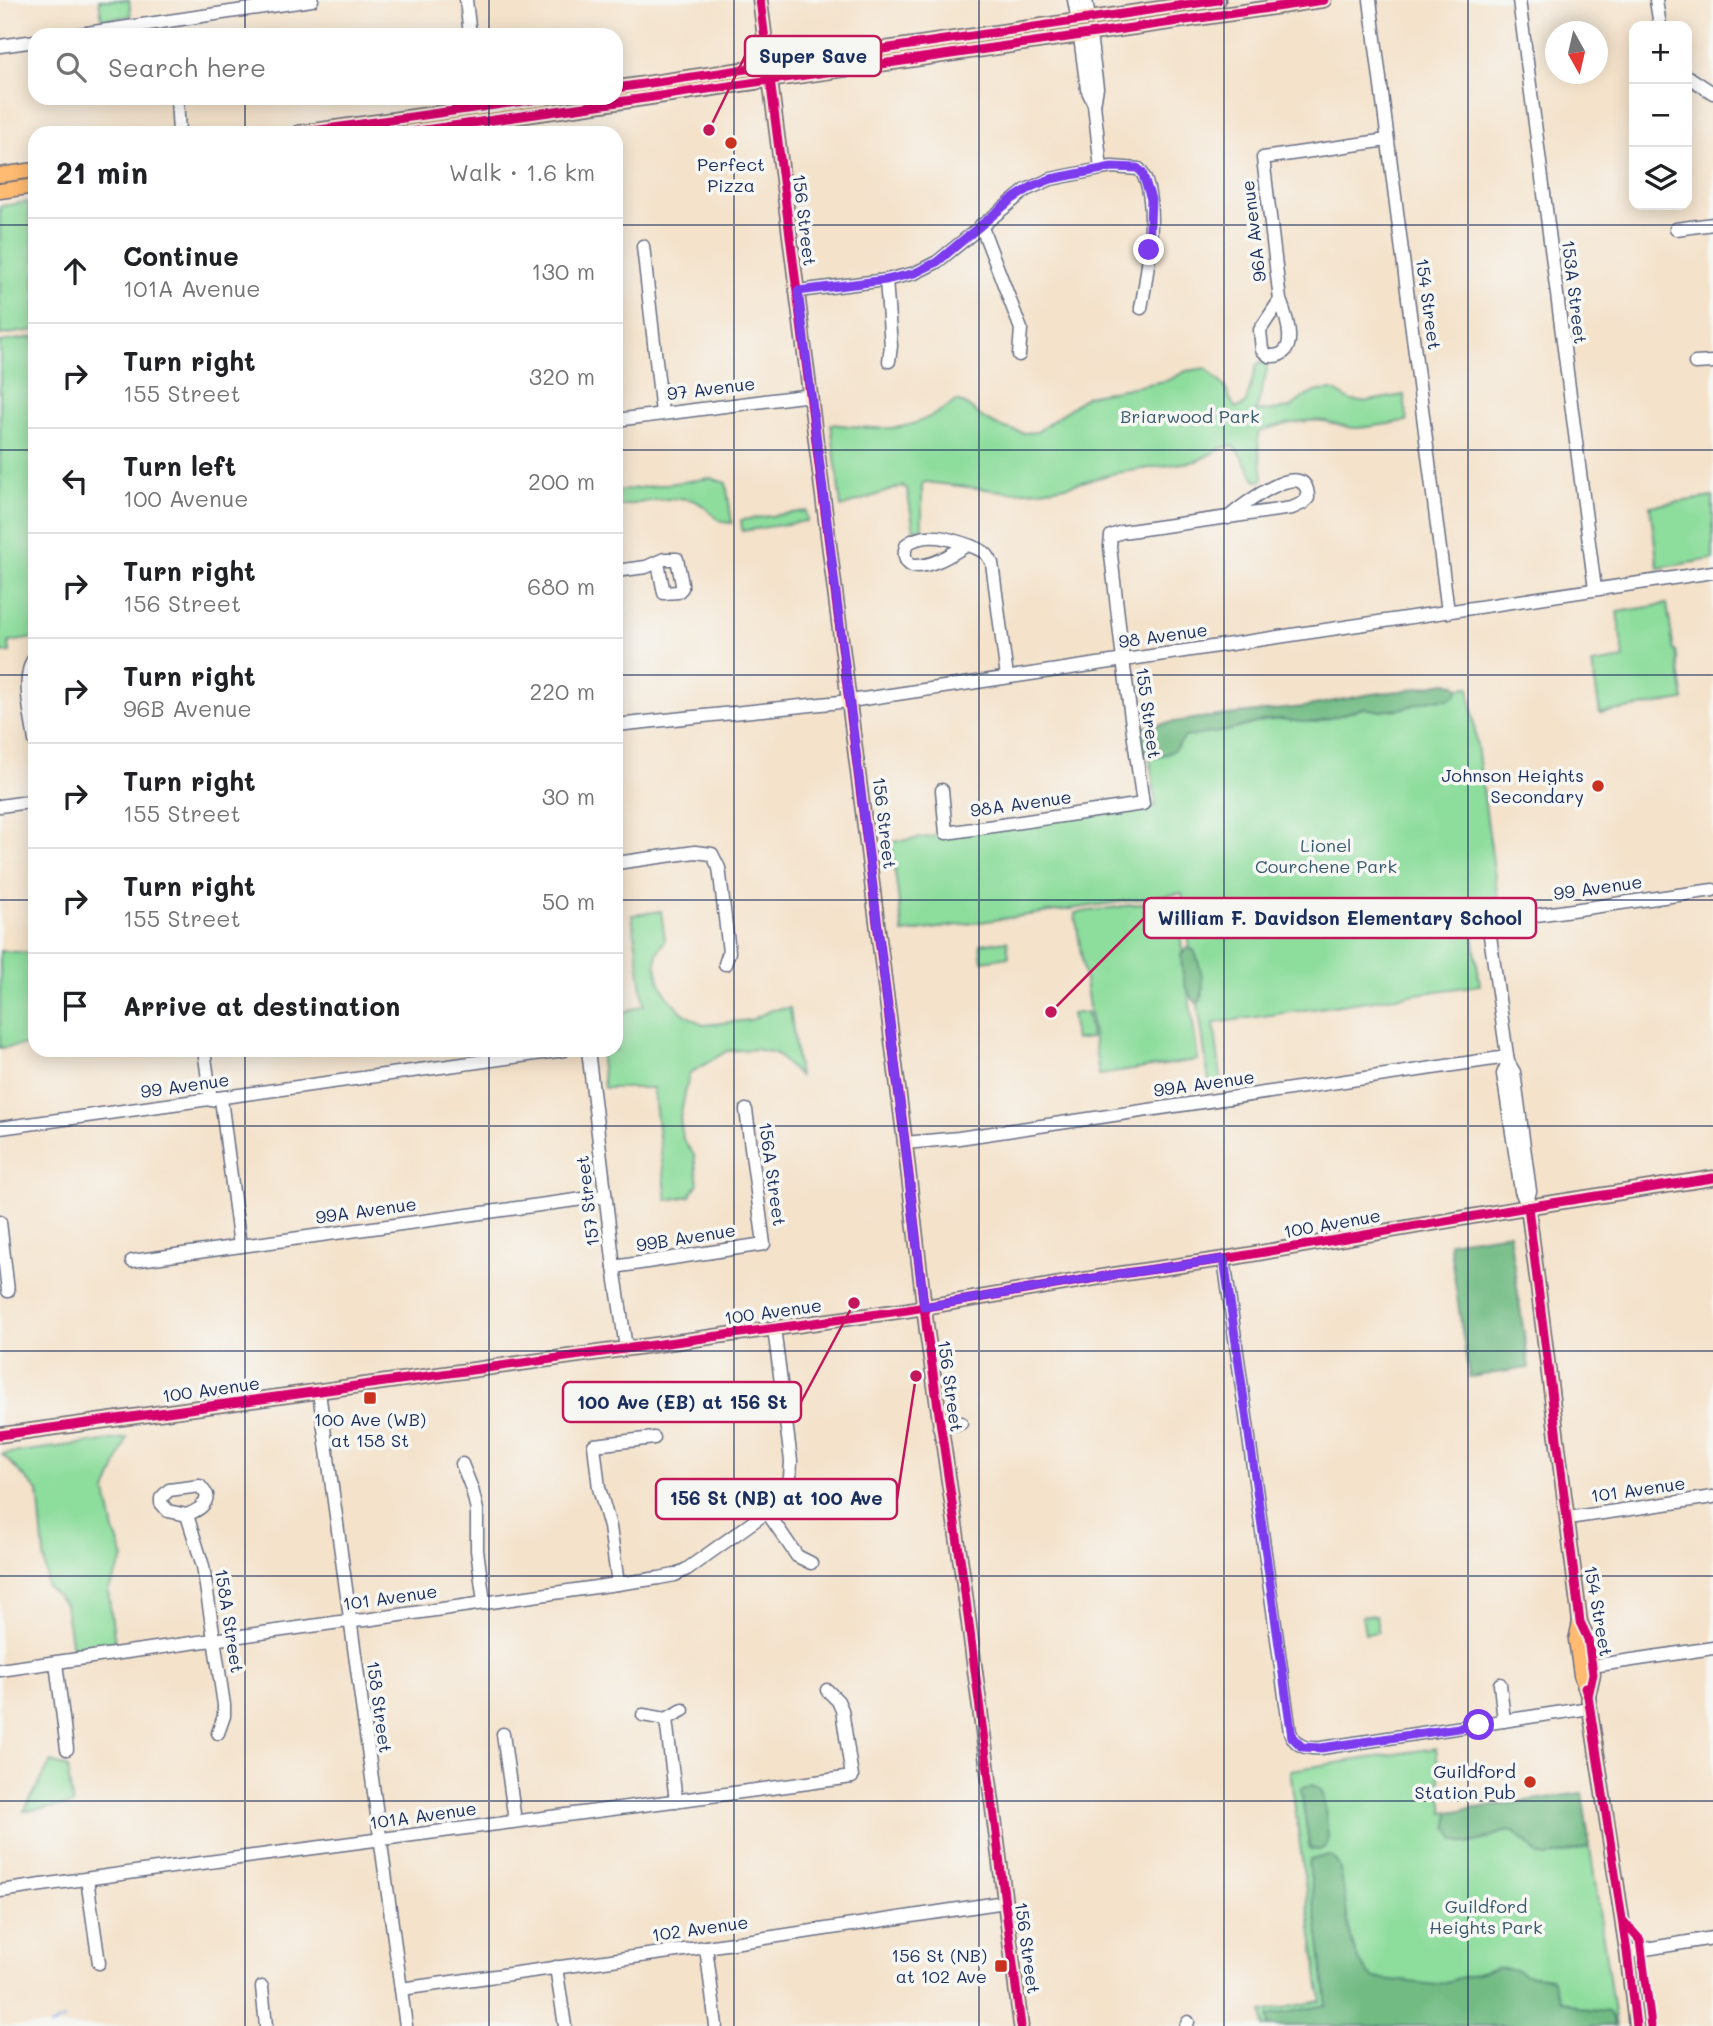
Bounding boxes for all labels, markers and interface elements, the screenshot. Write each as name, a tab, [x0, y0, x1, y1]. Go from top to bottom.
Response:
north arrow	[1545, 21, 1608, 84]
map controls	[1629, 21, 1692, 210]
button: +	[1629, 21, 1692, 84]
search box	[28, 28, 623, 105]
callout: Super Save	[745, 36, 881, 76]
text: Super Save	[759, 43, 867, 68]
icon: search	[52, 48, 90, 86]
text: Search here	[108, 50, 266, 84]
button: −	[1629, 84, 1692, 147]
marker: Perfect Pizza	[723, 135, 739, 151]
button: layers	[1629, 147, 1692, 210]
text: 21 min	[56, 152, 148, 192]
place label: Perfect Pizza	[697, 152, 765, 197]
text: Walk · 1.6 km	[449, 157, 595, 187]
street label: 156 Street	[787, 173, 823, 267]
street label: 96A Avenue	[1235, 179, 1271, 283]
route end	[1133, 234, 1164, 265]
text: Continue	[123, 239, 239, 273]
street label: 153A Street	[1557, 239, 1593, 345]
icon: ahead	[56, 252, 94, 290]
text: 130 m	[531, 256, 595, 286]
street label: 154 Street	[1411, 257, 1447, 351]
text: 101A Avenue	[123, 273, 261, 303]
text: Turn right	[123, 344, 256, 378]
icon: right	[56, 357, 94, 395]
text: 320 m	[529, 361, 595, 391]
street label: 97 Avenue	[665, 371, 756, 405]
text: 155 Street	[123, 378, 241, 408]
park label: Briarwood Park	[1120, 404, 1260, 428]
text: Turn left	[123, 449, 236, 483]
icon: left	[56, 462, 94, 500]
text: 200 m	[528, 466, 595, 496]
text: 100 Avenue	[123, 483, 249, 513]
text: Turn right	[123, 554, 256, 588]
icon: right	[56, 567, 94, 605]
text: 680 m	[527, 571, 595, 601]
text: 156 Street	[123, 588, 241, 618]
street label: 98 Avenue	[1117, 617, 1209, 653]
text: Turn right	[123, 659, 256, 693]
street label: 155 Street	[1131, 666, 1167, 760]
icon: right	[56, 672, 94, 710]
text: 220 m	[529, 676, 595, 706]
text: 96B Avenue	[123, 693, 252, 723]
place label: Johnson Heights Secondary	[1441, 763, 1584, 808]
text: Turn right	[123, 764, 256, 798]
street label: 156 Street	[867, 776, 903, 870]
icon: right	[56, 777, 94, 815]
marker: Johnson Heights Secondary	[1590, 778, 1606, 794]
text: 30 m	[542, 781, 595, 811]
street label: 98A Avenue	[969, 784, 1073, 822]
text: 155 Street	[123, 798, 241, 828]
park label: Lionel Courchene Park	[1255, 833, 1397, 878]
text: Turn right	[123, 869, 256, 903]
street label: 99 Avenue	[1552, 869, 1644, 905]
icon: right	[56, 882, 94, 920]
text: 50 m	[542, 886, 595, 916]
callout: William F. Davidson Elementary School	[1144, 898, 1536, 938]
text: 155 Street	[123, 903, 241, 933]
text: William F. Davidson Elementary School	[1158, 905, 1522, 930]
icon: arrive	[56, 987, 94, 1025]
text: Arrive at destination	[123, 989, 400, 1023]
street label: 99A Avenue	[1152, 1064, 1256, 1102]
street label: 99 Avenue	[139, 1067, 231, 1103]
street label: 156A Street	[754, 1120, 792, 1227]
street label: 157 Street	[570, 1154, 605, 1248]
street label: 99A Avenue	[314, 1191, 418, 1229]
street label: 100 Avenue	[1281, 1203, 1382, 1243]
street label: 99B Avenue	[634, 1217, 737, 1257]
street label: 100 Avenue	[723, 1292, 823, 1330]
street label: 156 Street	[933, 1338, 969, 1433]
street label: 100 Avenue	[161, 1370, 261, 1408]
callout: 100 Ave (EB) at 156 St	[563, 1382, 801, 1422]
text: 100 Ave (EB) at 156 St	[577, 1389, 787, 1414]
marker: 100 Ave (WB) at 158 St	[362, 1390, 378, 1406]
place label: 100 Ave (WB) at 158 St	[314, 1407, 426, 1452]
street label: 101 Avenue	[1589, 1470, 1687, 1508]
callout: 156 St (NB) at 100 Ave	[656, 1479, 897, 1519]
text: 156 St (NB) at 100 Ave	[669, 1485, 883, 1510]
street label: 154 Street	[1579, 1563, 1619, 1658]
street label: 158A Street	[210, 1567, 250, 1675]
street label: 101 Avenue	[341, 1578, 439, 1616]
street label: 158 Street	[362, 1659, 398, 1754]
route start	[1463, 1709, 1494, 1740]
place label: Guildford Station Pub	[1415, 1759, 1516, 1804]
marker: Guildford Station Pub	[1522, 1774, 1538, 1790]
street label: 101A Avenue	[368, 1796, 478, 1834]
park label: Guildford Heights Park	[1429, 1894, 1543, 1939]
street label: 156 Street	[1010, 1900, 1046, 1995]
street label: 102 Avenue	[650, 1909, 750, 1947]
place label: 156 St (NB) at 102 Ave	[891, 1943, 987, 1988]
marker: 156 St (NB) at 102 Ave	[993, 1958, 1009, 1974]

